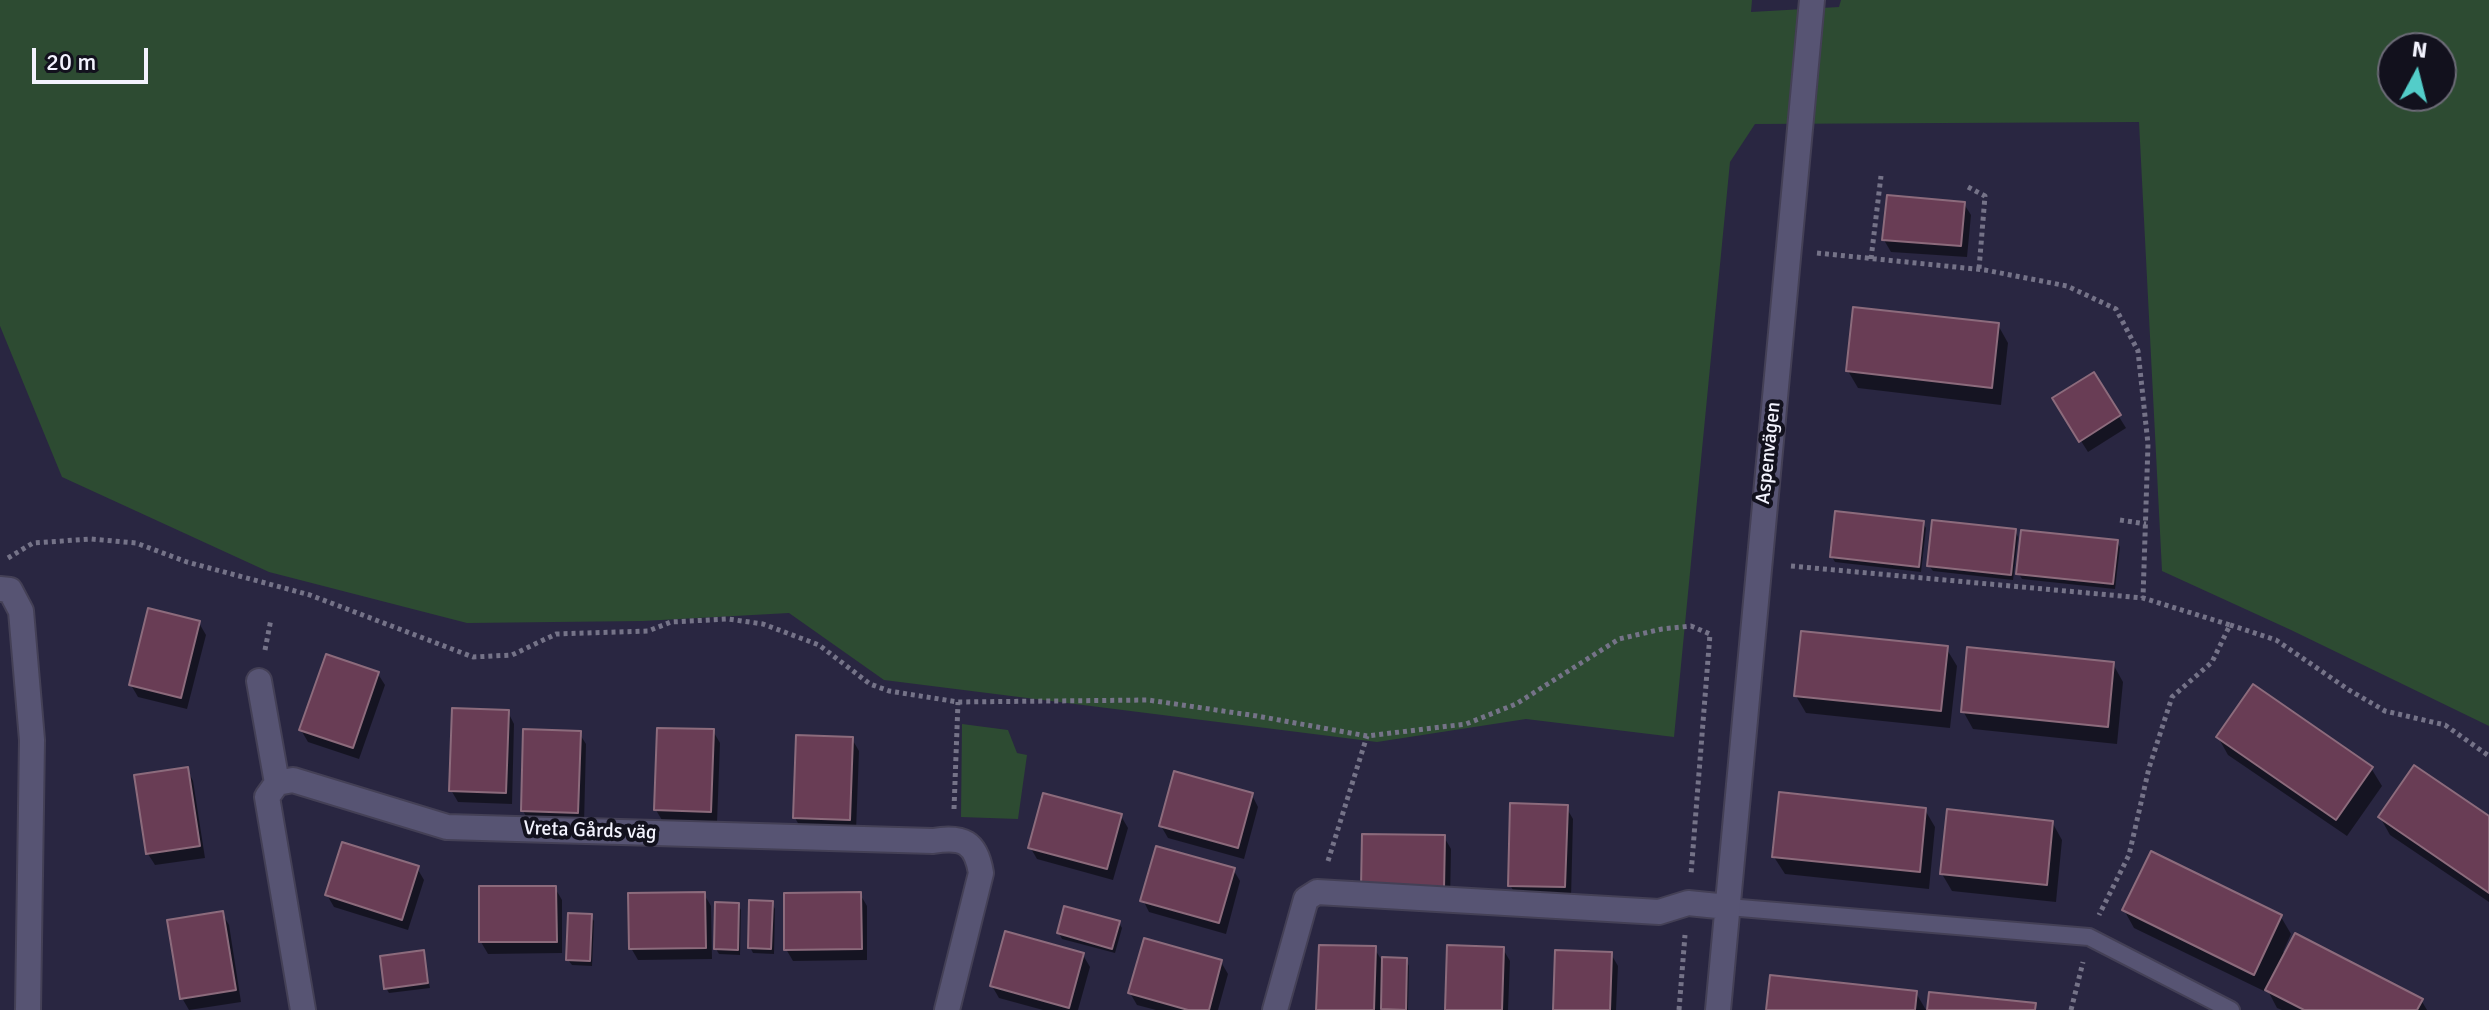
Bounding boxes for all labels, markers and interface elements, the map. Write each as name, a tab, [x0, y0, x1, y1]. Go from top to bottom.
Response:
scale bar	[36, 32, 152, 82]
north arrow	[2377, 32, 2457, 112]
text: N	[2410, 35, 2429, 64]
text: 20 m	[46, 47, 96, 77]
street label: Aspenvägen	[1752, 401, 1786, 505]
street label: Vreta Gårds väg	[523, 817, 657, 845]

